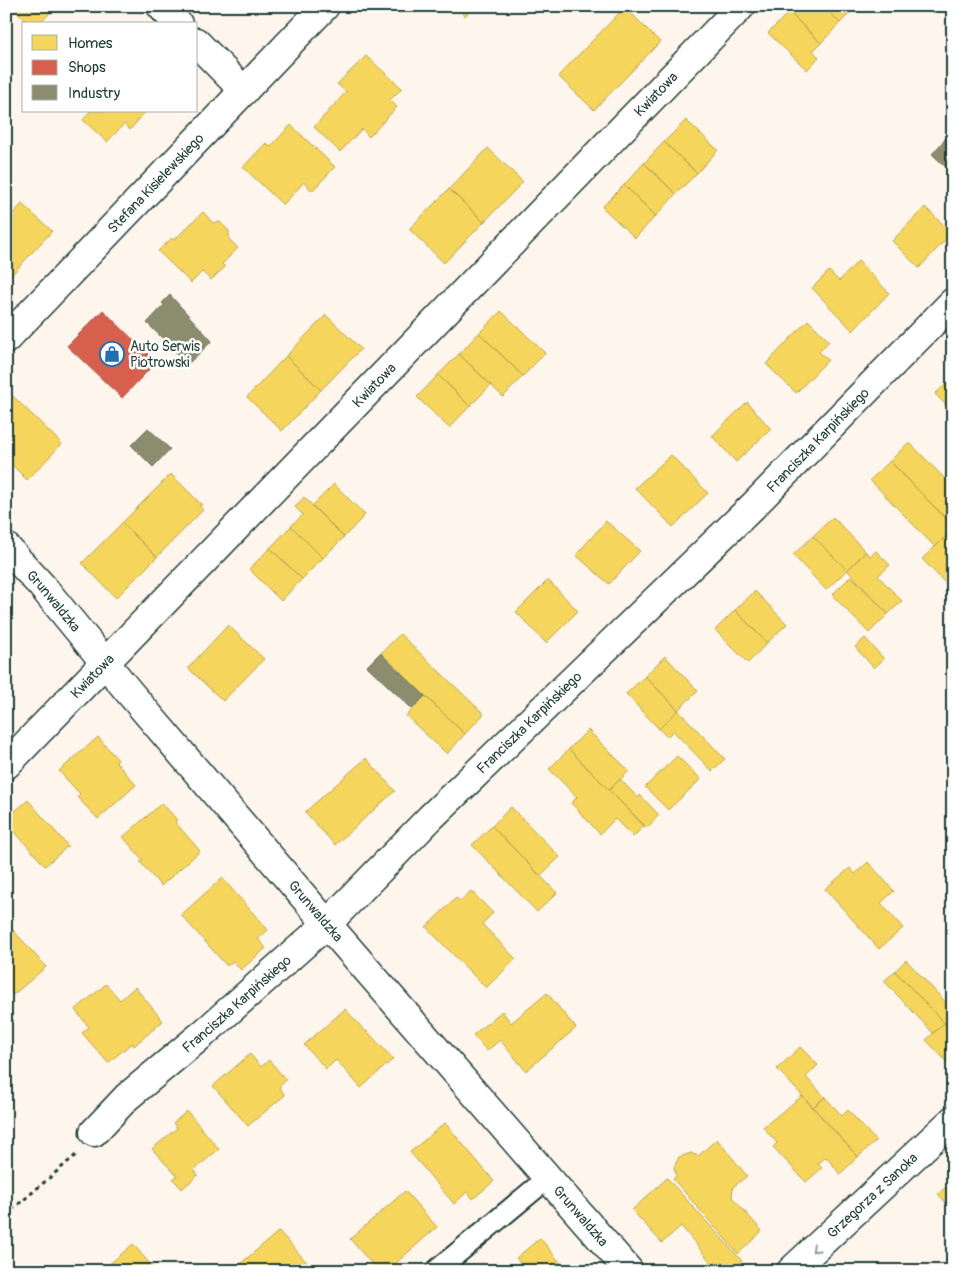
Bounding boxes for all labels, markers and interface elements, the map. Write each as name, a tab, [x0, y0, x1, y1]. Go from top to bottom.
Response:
legend	[22, 22, 198, 112]
text: Homes	[68, 34, 113, 53]
text: Shops	[68, 58, 106, 77]
street label: Kwiatowa	[631, 69, 682, 120]
text: Industry	[68, 84, 121, 103]
street label: Stefana Kisielewskiego	[104, 130, 208, 237]
place label: Auto Serwis Piotrowski	[130, 338, 201, 371]
shop icon: Auto Serwis Piotrowski	[99, 341, 125, 367]
street label: Kwiatowa	[349, 359, 400, 411]
street label: Franciszka Karpińskiego	[763, 384, 873, 496]
street label: Grunwaldzka	[23, 567, 84, 635]
street label: Kwiatowa	[67, 650, 118, 702]
street label: Franciszka Karpińskiego	[473, 668, 586, 777]
street label: Grunwaldzka	[285, 877, 346, 945]
street label: Franciszka Karpińskiego	[179, 951, 295, 1056]
street label: Grzegorza z Sanoka	[824, 1149, 921, 1242]
street label: Grunwaldzka	[549, 1182, 612, 1250]
one-way arrow	[811, 1243, 820, 1252]

